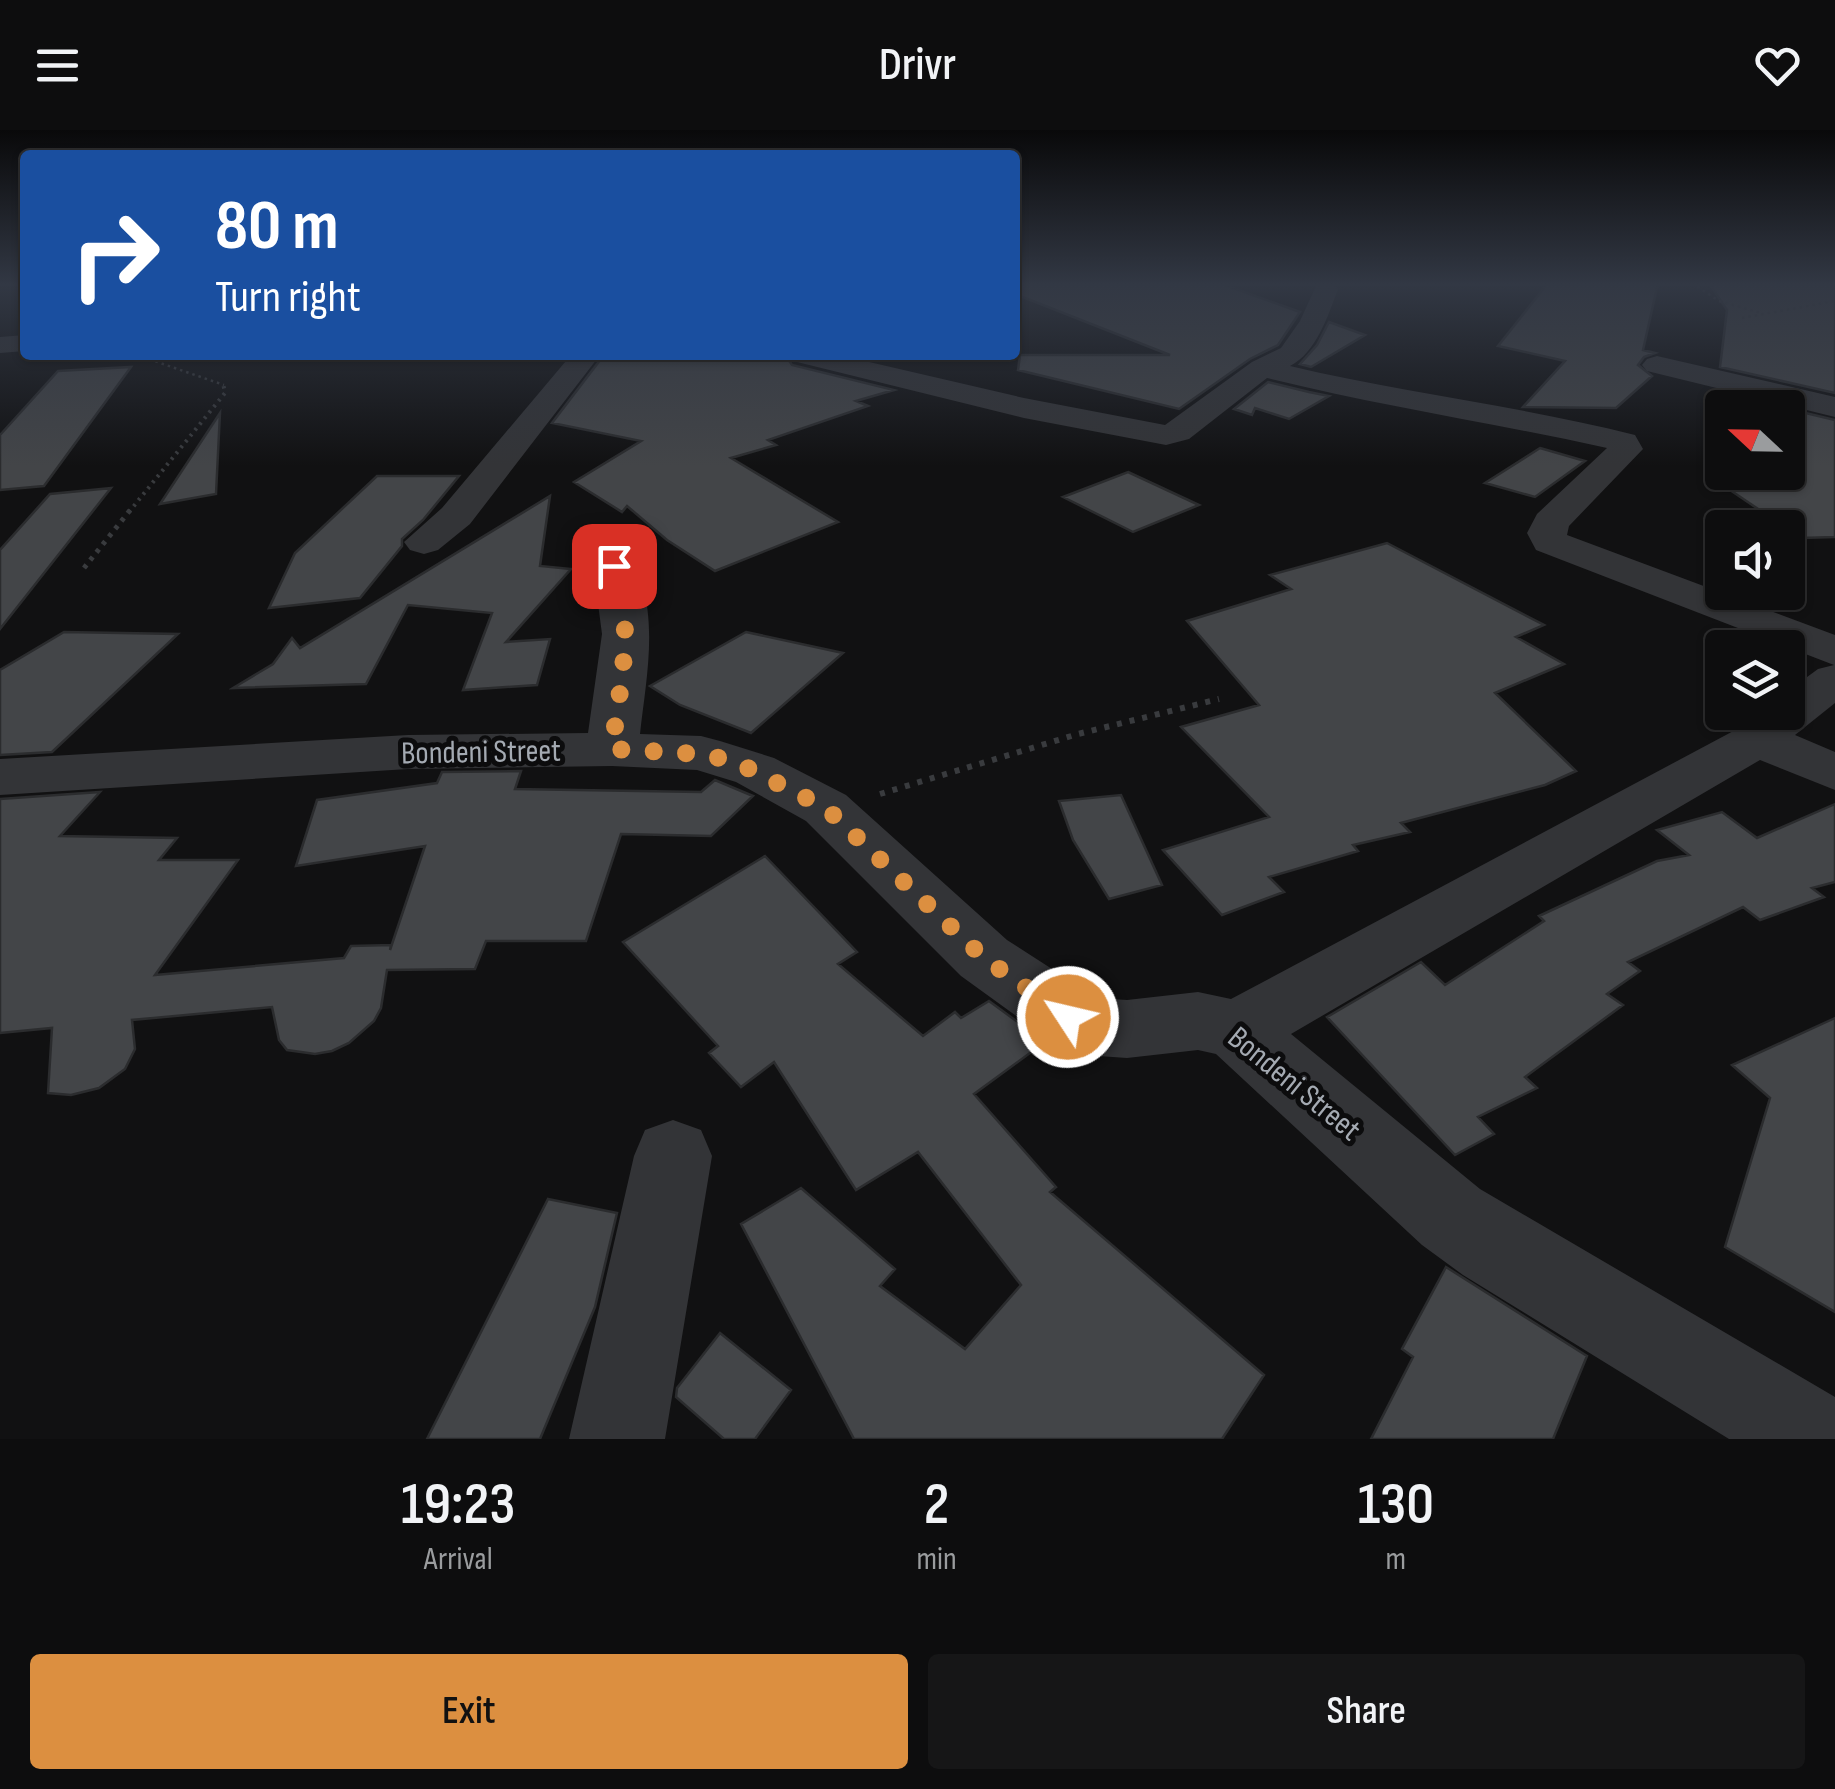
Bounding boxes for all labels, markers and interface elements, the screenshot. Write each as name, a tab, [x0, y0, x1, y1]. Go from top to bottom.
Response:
icon: menu	[30, 38, 85, 93]
text: Drivr	[879, 38, 956, 93]
icon: heart	[1750, 38, 1805, 93]
text: 80 m	[215, 185, 339, 269]
icon: right	[50, 190, 180, 320]
text: Turn right	[215, 270, 361, 325]
north arrow	[1705, 390, 1805, 490]
map controls	[1705, 390, 1805, 730]
button: sound	[1705, 510, 1805, 610]
pin	[572, 524, 657, 609]
icon: arrive	[587, 539, 642, 594]
button: layers	[1705, 630, 1805, 730]
street label: Bondeni Street	[401, 732, 561, 773]
position arrow	[1016, 965, 1120, 1069]
street label: Bondeni Street	[1220, 1019, 1368, 1150]
text: 19:23	[401, 1469, 515, 1541]
text: 2	[924, 1469, 949, 1541]
text: 130	[1358, 1469, 1434, 1541]
text: Arrival	[424, 1540, 493, 1579]
text: min	[916, 1540, 957, 1579]
text: m	[1386, 1540, 1406, 1579]
button: Exit	[30, 1654, 908, 1769]
button: Share	[928, 1654, 1805, 1769]

